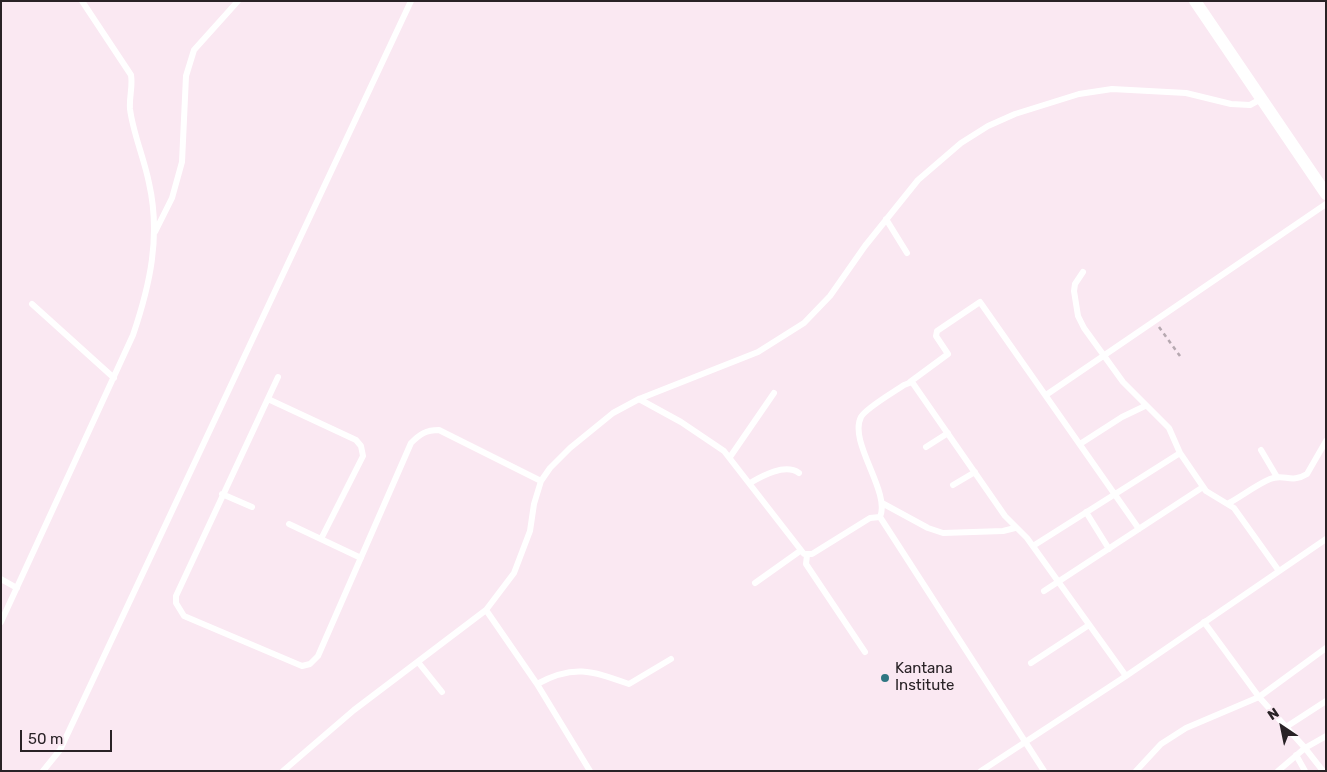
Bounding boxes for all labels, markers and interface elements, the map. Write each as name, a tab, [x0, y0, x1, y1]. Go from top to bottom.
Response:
place label: Kantana Institute	[895, 660, 954, 695]
marker: Kantana Institute	[879, 672, 891, 684]
north arrow	[1257, 702, 1307, 752]
text: N	[1264, 704, 1282, 724]
scale bar	[22, 720, 115, 752]
text: 50 m	[28, 730, 63, 748]

